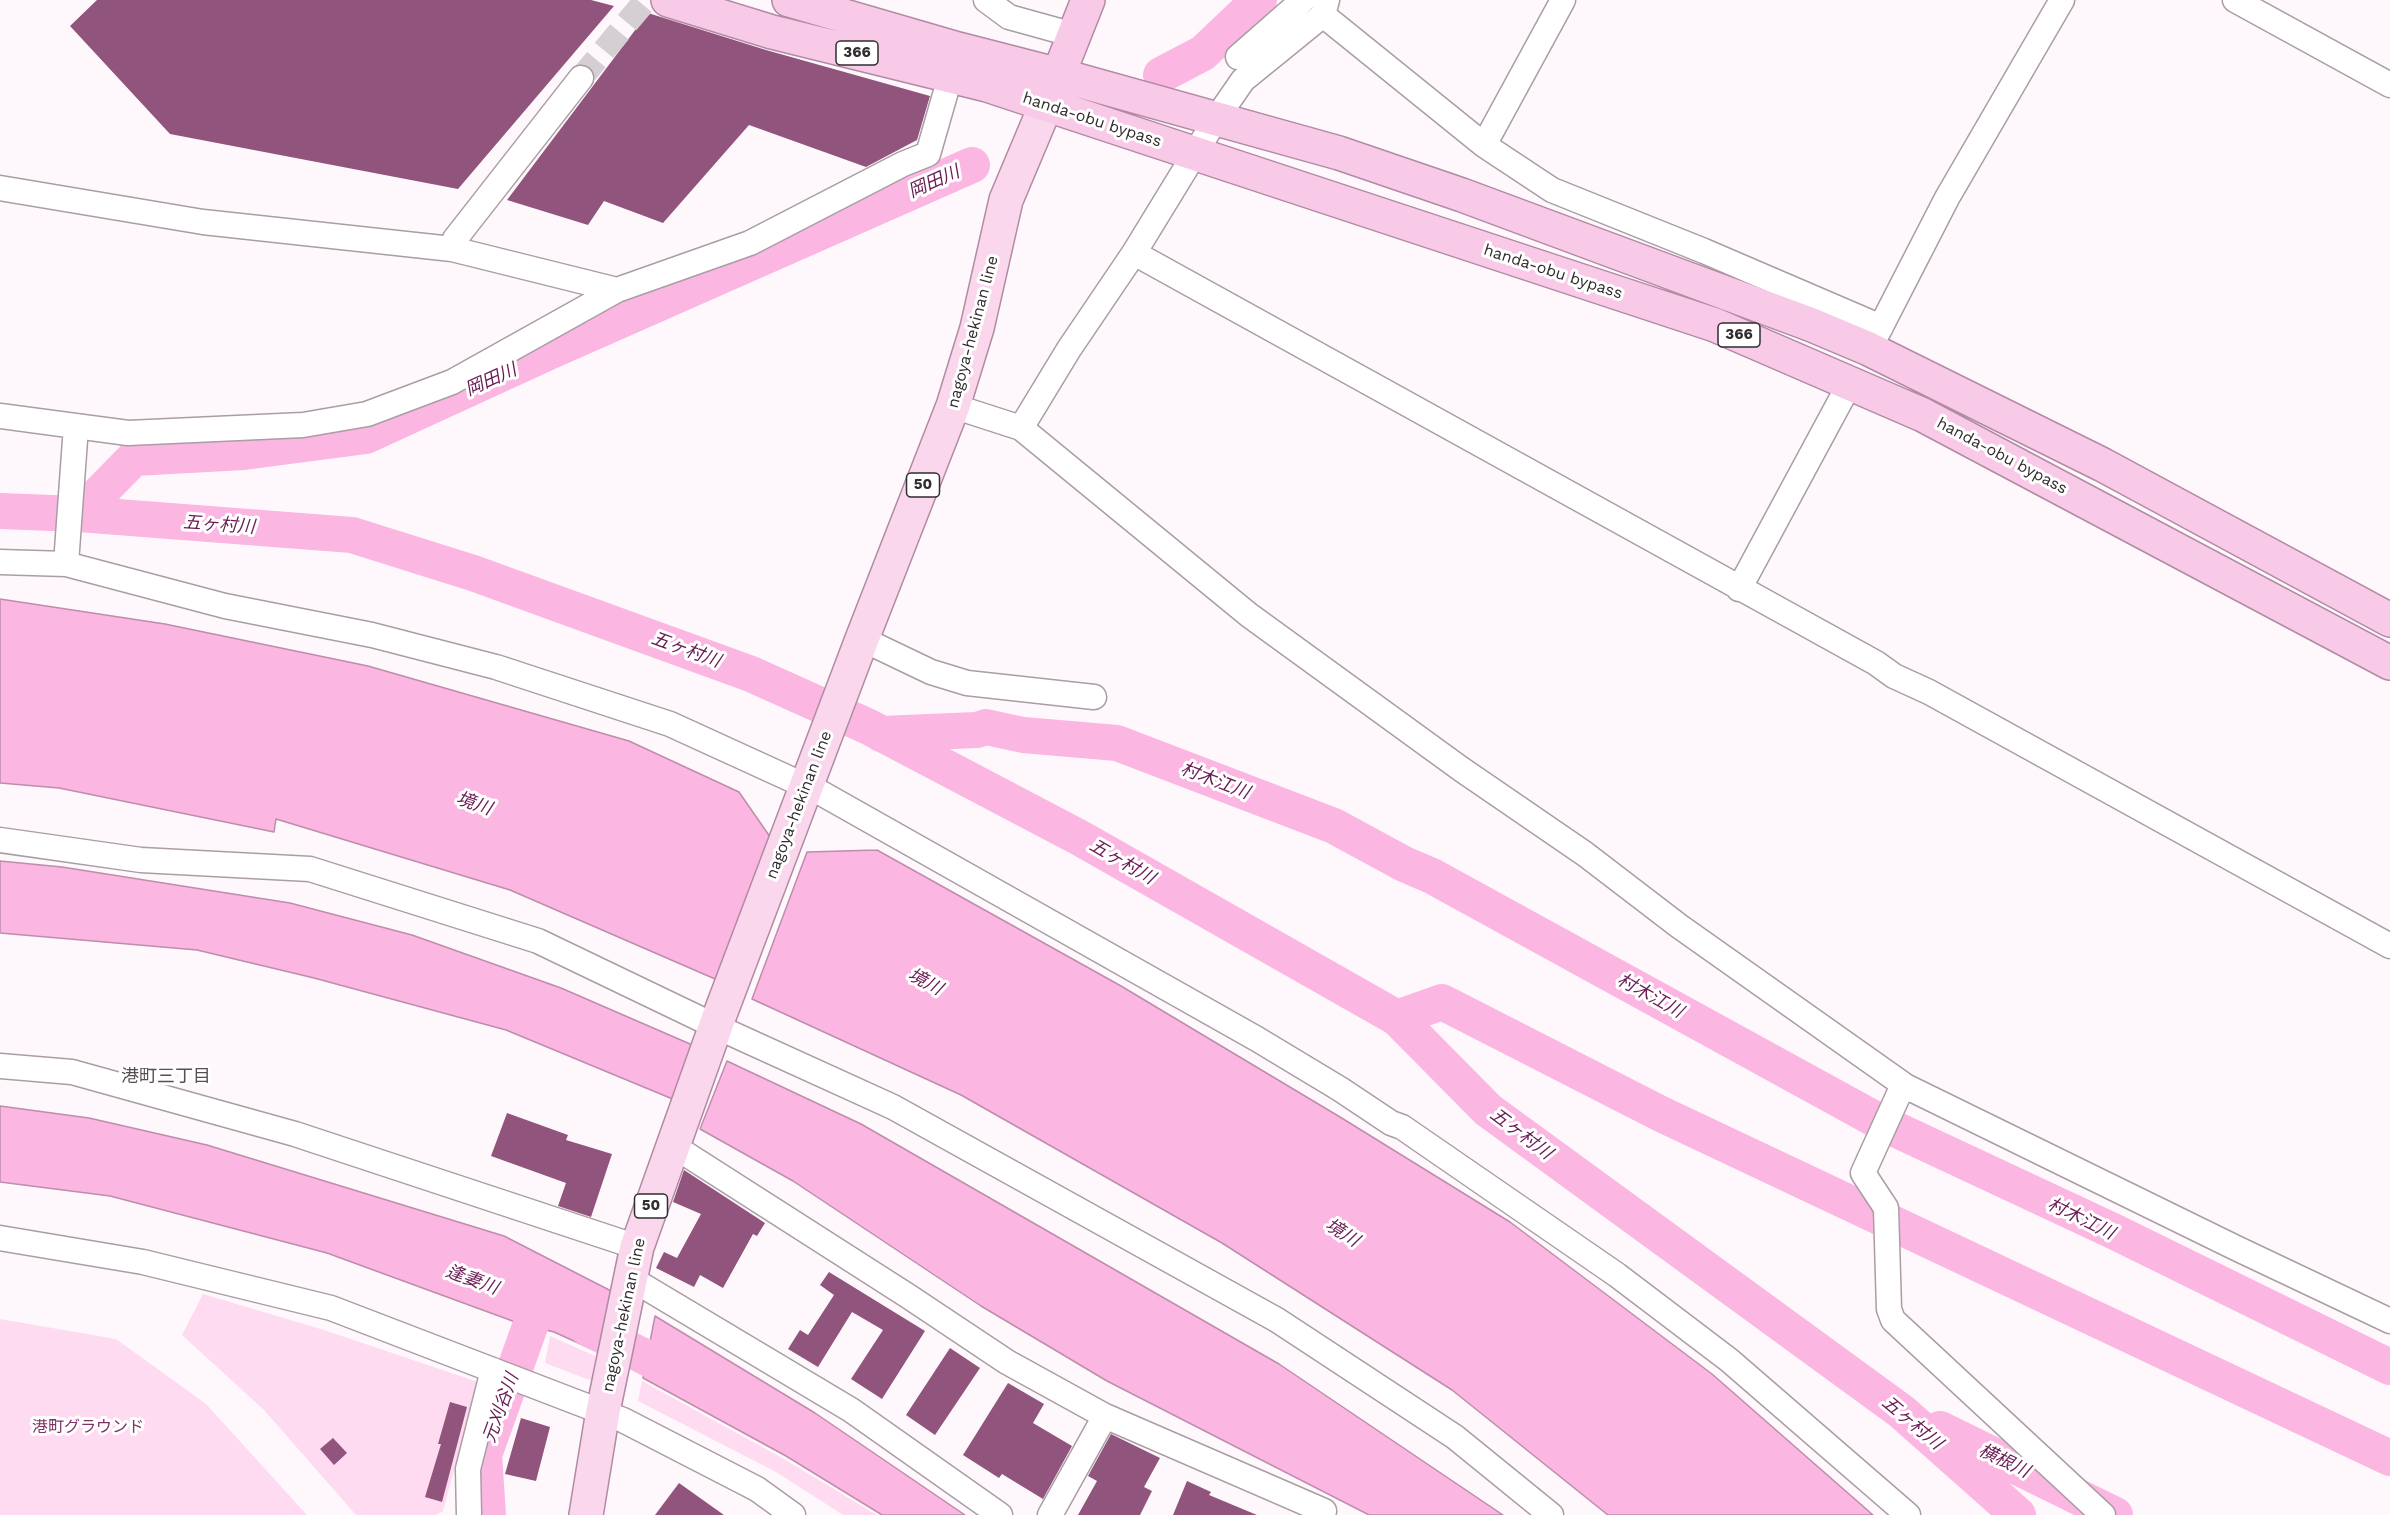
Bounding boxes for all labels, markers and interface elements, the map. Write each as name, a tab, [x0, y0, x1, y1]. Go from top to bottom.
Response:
road number: 366	[836, 41, 878, 65]
street label: handa-obu bypass	[1020, 88, 1164, 152]
water label: 岡田川	[905, 161, 963, 203]
street label: handa-obu bypass	[1481, 240, 1625, 304]
street label: nagoya-hekinan line	[943, 254, 1003, 410]
road number: 366	[1718, 323, 1760, 347]
water label: 岡田川	[462, 359, 520, 401]
street label: handa-obu bypass	[1934, 414, 2070, 498]
road number: 50	[906, 473, 940, 497]
water label: 五ヶ村川	[182, 512, 256, 538]
water label: 五ヶ村川	[648, 628, 724, 672]
street label: nagoya-hekinan line	[762, 728, 836, 882]
water label: 村木江川	[1178, 758, 1252, 804]
water label: 境川	[453, 788, 495, 820]
water label: 五ヶ村川	[1085, 835, 1159, 889]
water label: 境川	[904, 964, 946, 1000]
water label: 村木江川	[1613, 969, 1687, 1023]
district label: 港町三丁目	[121, 1066, 211, 1088]
water label: 五ヶ村川	[1486, 1104, 1556, 1164]
road number: 50	[634, 1194, 668, 1218]
water label: 村木江川	[2044, 1194, 2118, 1244]
water label: 境川	[1321, 1214, 1363, 1252]
street label: nagoya-hekinan line	[598, 1236, 650, 1394]
water label: 逢妻川	[443, 1261, 501, 1299]
water label: 元刈谷川	[479, 1370, 523, 1446]
water label: 五ヶ村川	[1877, 1392, 1947, 1454]
park label: 港町グラウンド	[32, 1417, 144, 1437]
water label: 横根川	[1975, 1439, 2033, 1483]

